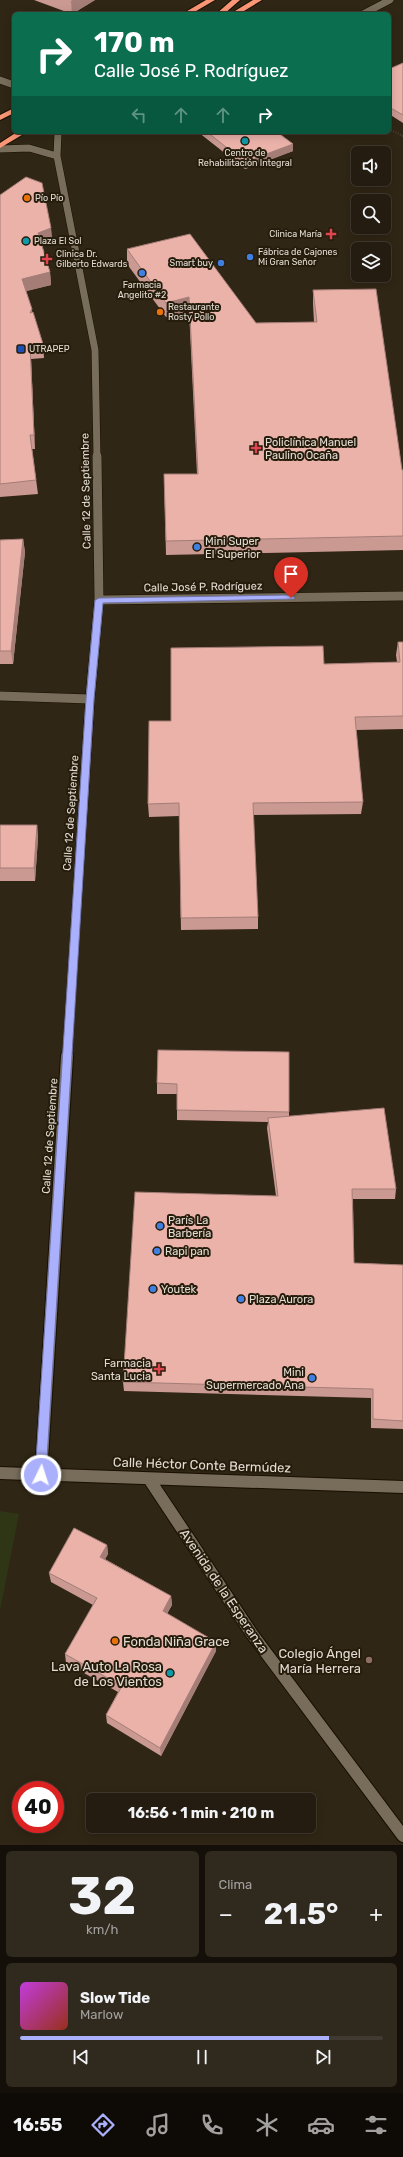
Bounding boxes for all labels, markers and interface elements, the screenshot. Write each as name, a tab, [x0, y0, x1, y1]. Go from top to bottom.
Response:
text: 170 m	[94, 26, 175, 59]
icon: right	[28, 28, 80, 80]
text: Calle José P. Rodríguez	[94, 60, 289, 82]
icon: left	[128, 104, 150, 126]
icon: ahead	[170, 104, 192, 126]
icon: ahead	[212, 104, 234, 126]
icon: right	[254, 104, 276, 126]
marker: Centro de Rehabilitación Integral	[240, 136, 250, 146]
map controls	[351, 146, 391, 282]
button: sound	[351, 146, 391, 186]
place label: Centro de Rehabilitación Integral	[198, 148, 292, 168]
marker: Pío Pío	[22, 193, 32, 203]
place label: Pío Pío	[35, 193, 63, 203]
button: search	[351, 194, 391, 234]
marker: Clinica María	[325, 228, 337, 240]
place label: Clinica María	[269, 229, 322, 239]
marker: Plaza El Sol	[21, 236, 31, 246]
place label: Plaza El Sol	[34, 236, 81, 246]
button: layers	[351, 242, 391, 282]
place label: Fábrica de Cajones Mi Gran Señor	[258, 247, 338, 267]
place label: Clinica Dr. Gilberto Edwards	[56, 249, 128, 269]
marker: Fábrica de Cajones Mi Gran Señor	[245, 252, 255, 262]
marker: Clinica Dr. Gilberto Edwards	[41, 253, 53, 265]
place label: Smart buy	[170, 258, 213, 268]
marker: Smart buy	[216, 258, 226, 268]
marker: Farmacia Angelito #2	[137, 268, 147, 278]
place label: Farmacia Angelito #2	[118, 280, 166, 300]
place label: Restaurante Rosty Pollo	[168, 302, 220, 322]
marker: Restaurante Rosty Pollo	[155, 307, 165, 317]
marker: UTRAPEP	[16, 344, 26, 354]
place label: UTRAPEP	[29, 344, 70, 354]
street label: Calle 12 de Septiembre	[78, 433, 94, 549]
place label: Policlínica Manuel Paulino Ocaña	[265, 436, 356, 462]
marker: Policlínica Manuel Paulino Ocaña	[250, 442, 262, 454]
place label: Mini Super El Superior	[205, 535, 261, 561]
marker: Mini Super El Superior	[192, 542, 202, 552]
pin	[274, 557, 308, 598]
icon: arrive	[280, 563, 302, 585]
street label: Calle José P. Rodríguez	[143, 579, 263, 595]
street label: Calle 12 de Septiembre	[60, 755, 82, 871]
street label: Calle 12 de Septiembre	[39, 1078, 61, 1194]
place label: París La Barbería	[168, 1214, 211, 1240]
marker: París La Barbería	[155, 1221, 165, 1231]
place label: Rapi pan	[165, 1245, 209, 1258]
marker: Rapi pan	[152, 1246, 162, 1256]
place label: Youtek	[161, 1283, 197, 1296]
marker: Youtek	[148, 1284, 158, 1294]
place label: Plaza Aurora	[249, 1293, 313, 1306]
marker: Plaza Aurora	[236, 1294, 246, 1304]
place label: Farmacia Santa Lucia	[91, 1357, 151, 1383]
marker: Farmacia Santa Lucia	[154, 1364, 164, 1374]
place label: Mini Supermercado Ana	[206, 1366, 304, 1392]
marker: Mini Supermercado Ana	[307, 1373, 317, 1383]
position arrow	[20, 1454, 62, 1496]
street label: Calle Héctor Conte Bermúdez	[113, 1454, 292, 1476]
street label: Avenida de la Esperanza	[177, 1526, 271, 1656]
place label: Fonda Niña Grace	[123, 1634, 230, 1649]
marker: Fonda Niña Grace	[110, 1636, 120, 1646]
place label: Colegio Ángel María Herrera	[278, 1646, 361, 1676]
marker: Colegio Ángel María Herrera	[364, 1655, 374, 1665]
place label: Lava Auto La Rosa de Los Vientos	[51, 1659, 162, 1689]
marker: Lava Auto La Rosa de Los Vientos	[165, 1668, 175, 1678]
speed limit sign: 40	[12, 1781, 64, 1833]
text: 16:56 · 1 min · 210 m	[128, 1804, 274, 1822]
text: 32	[68, 1865, 136, 1927]
text: Clima	[219, 1877, 252, 1892]
text: 21.5°	[264, 1896, 338, 1932]
text: −	[219, 1901, 233, 1928]
text: +	[369, 1901, 383, 1928]
text: km/h	[86, 1922, 118, 1937]
text: Slow Tide	[80, 1989, 150, 2007]
text: Marlow	[80, 2007, 123, 2022]
icon: previous	[70, 2046, 92, 2068]
icon: pause	[191, 2046, 213, 2068]
icon: next	[312, 2046, 334, 2068]
icon: directions	[89, 2111, 117, 2139]
icon: music	[144, 2111, 172, 2139]
icon: phone	[198, 2111, 226, 2139]
icon: climate	[253, 2111, 281, 2139]
icon: car	[307, 2111, 335, 2139]
icon: filters	[362, 2111, 390, 2139]
text: 16:55	[13, 2114, 62, 2136]

